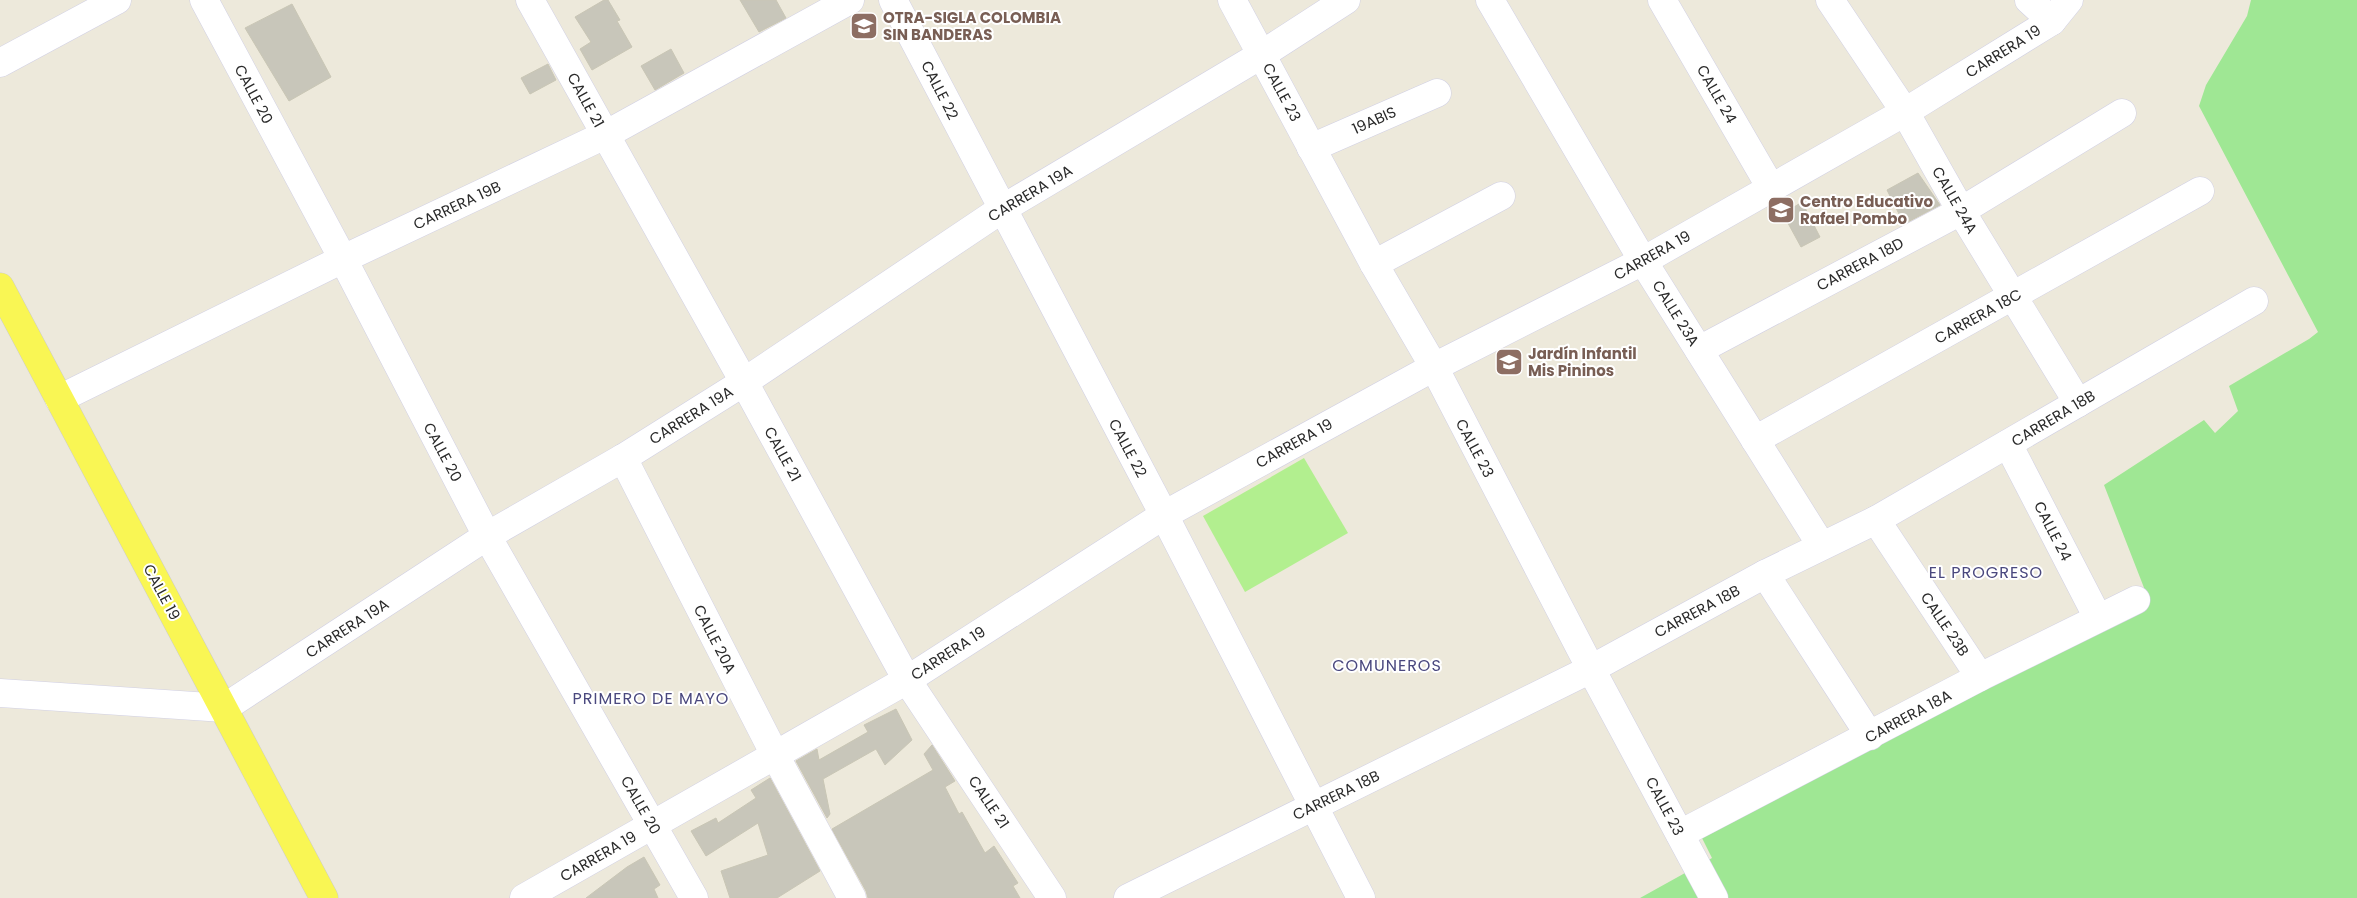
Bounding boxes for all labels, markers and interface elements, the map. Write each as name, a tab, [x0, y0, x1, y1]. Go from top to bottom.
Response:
place label: OTRA-SIGLA COLOMBIA SIN BANDERAS	[883, 7, 1061, 45]
school or university icon: OTRA-SIGLA COLOMBIA SIN BANDERAS	[849, 11, 879, 41]
street label: CARRERA 19	[1961, 20, 2045, 82]
street label: CALLE 22	[916, 57, 964, 123]
street label: CALLE 23	[1258, 59, 1306, 125]
street label: CALLE 20	[230, 61, 278, 127]
street label: CALLE 24	[1692, 61, 1742, 127]
street label: CALLE 21	[562, 69, 610, 131]
street label: 19ABIS	[1349, 101, 1399, 139]
street label: CARRERA 19A	[984, 159, 1076, 227]
street label: CALLE 24A	[1927, 162, 1983, 238]
street label: CARRERA 19B	[410, 176, 504, 234]
place label: Centro Educativo Rafael Pombo	[1800, 191, 1934, 229]
school or university icon: Centro Educativo Rafael Pombo	[1766, 195, 1796, 225]
street label: CARRERA 19	[1610, 225, 1694, 285]
street label: CARRERA 18D	[1813, 232, 1907, 296]
street label: CALLE 23A	[1648, 276, 1704, 350]
street label: CARRERA 18C	[1931, 283, 2025, 349]
place label: Jardín Infantil Mis Pininos	[1528, 343, 1637, 381]
school or university icon: Jardín Infantil Mis Pininos	[1494, 347, 1524, 377]
street label: CARRERA 19A	[645, 381, 737, 449]
street label: CARRERA 18B	[2007, 385, 2099, 451]
street label: CARRERA 19	[1252, 413, 1336, 473]
street label: CALLE 22	[1104, 415, 1152, 481]
street label: CALLE 23	[1451, 415, 1499, 481]
street label: CALLE 20	[419, 419, 467, 485]
street label: CALLE 21	[759, 423, 807, 485]
street label: CALLE 24	[2029, 498, 2077, 564]
street label: CALLE 19	[139, 560, 185, 624]
district label: EL PROGRESO	[1929, 561, 2043, 584]
street label: CARRERA 18B	[1650, 580, 1744, 642]
street label: CALLE 23B	[1916, 588, 1974, 660]
street label: CARRERA 19A	[301, 593, 393, 663]
street label: CALLE 20A	[689, 601, 741, 677]
street label: CARRERA 19	[907, 621, 989, 685]
district label: COMUNEROS	[1332, 654, 1442, 677]
street label: CARRERA 18A	[1861, 684, 1955, 748]
district label: PRIMERO DE MAYO	[573, 687, 729, 710]
street label: CARRERA 18B	[1289, 765, 1383, 825]
street label: CALLE 21	[964, 771, 1014, 833]
street label: CALLE 20	[616, 772, 666, 838]
street label: CALLE 23	[1641, 773, 1689, 839]
street label: CARRERA 19	[556, 826, 640, 886]

